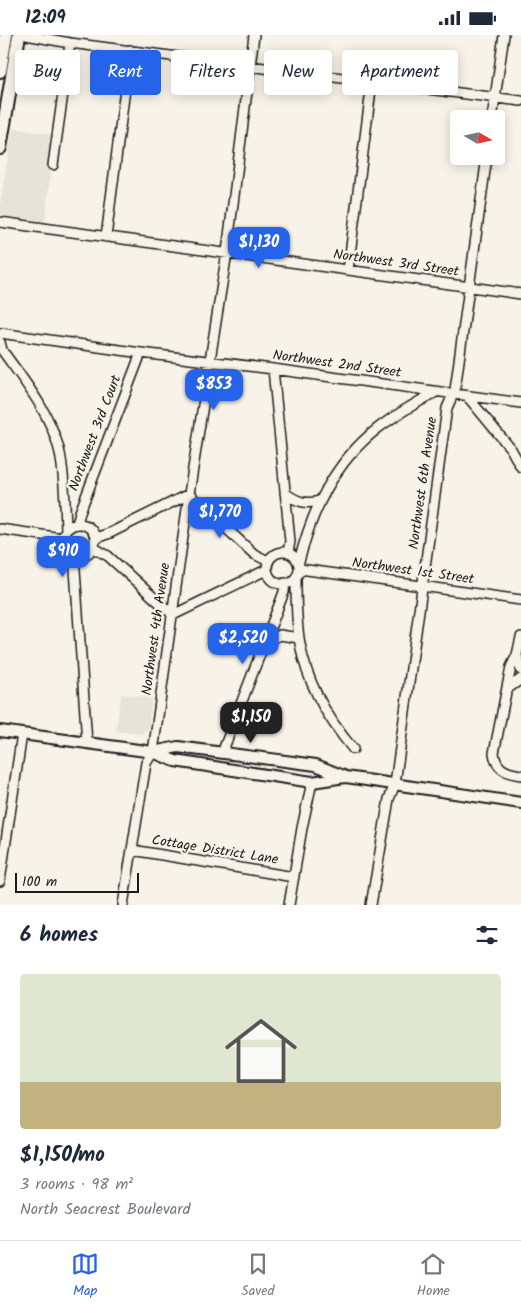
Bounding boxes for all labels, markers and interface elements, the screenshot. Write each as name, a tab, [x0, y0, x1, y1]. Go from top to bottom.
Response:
text: 12:09	[25, 3, 66, 33]
chip: Buy	[15, 50, 80, 95]
chip: Rent	[90, 50, 161, 95]
chip: Filters	[171, 50, 254, 95]
chip: New	[264, 50, 332, 95]
chip: Apartment	[342, 50, 458, 95]
north arrow	[450, 110, 505, 165]
map controls	[450, 110, 505, 165]
pin: $1,130	[218, 227, 300, 269]
text: $1,130	[239, 230, 279, 255]
street label: Northwest 3rd Street	[332, 243, 461, 283]
street label: Northwest 2nd Street	[271, 344, 403, 384]
pin: $853	[184, 369, 244, 411]
street label: Northwest 3rd Court	[63, 371, 127, 494]
text: $853	[196, 372, 232, 397]
street label: Northwest 6th Avenue	[403, 415, 443, 551]
pin: $1,770	[179, 497, 261, 539]
text: $1,770	[199, 500, 241, 525]
pin: $910	[33, 535, 93, 578]
text: $910	[48, 539, 78, 564]
street label: Northwest 1st Street	[351, 552, 476, 591]
street label: Northwest 4th Avenue	[136, 561, 176, 697]
pin: $2,520	[202, 623, 284, 665]
text: $2,520	[219, 626, 267, 651]
pin: $1,150	[210, 701, 292, 744]
text: $1,150	[231, 705, 271, 730]
street label: Cottage District Lane	[150, 829, 280, 871]
scale bar	[15, 870, 139, 893]
text: 100 m	[22, 871, 57, 893]
text: 6 homes	[20, 919, 98, 952]
icon: filters	[473, 921, 501, 949]
icon: home	[216, 1006, 306, 1096]
text: $1,150/mo	[20, 1139, 105, 1172]
text: 3 rooms · 98 m²	[20, 1172, 133, 1197]
text: North Seacrest Boulevard	[20, 1197, 191, 1222]
tab: Map	[71, 1250, 99, 1302]
tab: Saved	[241, 1250, 275, 1302]
tab: Home	[417, 1250, 450, 1302]

